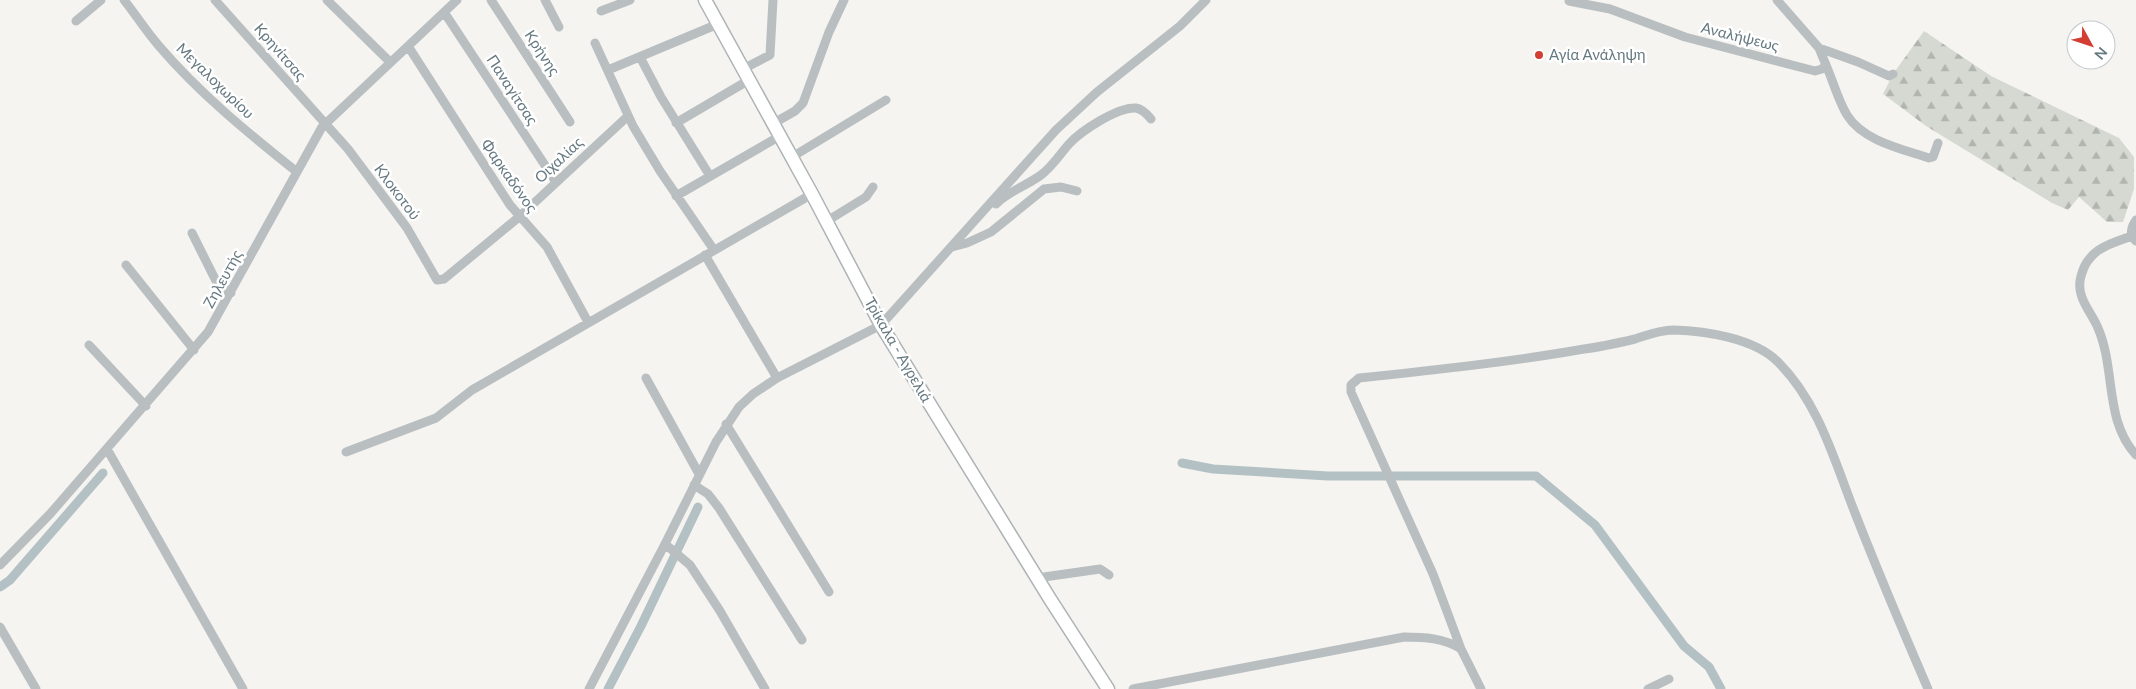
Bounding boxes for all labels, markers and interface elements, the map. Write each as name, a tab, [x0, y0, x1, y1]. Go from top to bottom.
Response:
street label: Αναλήψεως	[1700, 18, 1781, 54]
street label: Κρηνίτσας	[251, 19, 310, 84]
north arrow	[2066, 20, 2116, 70]
street label: Κρήνης	[522, 26, 564, 79]
street label: Μεγαλοχωρίου	[173, 39, 258, 122]
text: N	[2091, 44, 2111, 63]
place label: Αγία Ανάληψη	[1549, 45, 1646, 63]
marker: Αγία Ανάληψη	[1533, 49, 1545, 61]
street label: Παναγίτσας	[484, 51, 542, 128]
street label: Οιχαλίας	[530, 132, 586, 186]
street label: Φαρκαδόνος	[478, 135, 542, 216]
street label: Κλοκοτού	[371, 160, 425, 223]
street label: Ζηλευτής	[199, 246, 245, 311]
street label: Τρίκαλα - Αγρελιά	[861, 294, 936, 405]

